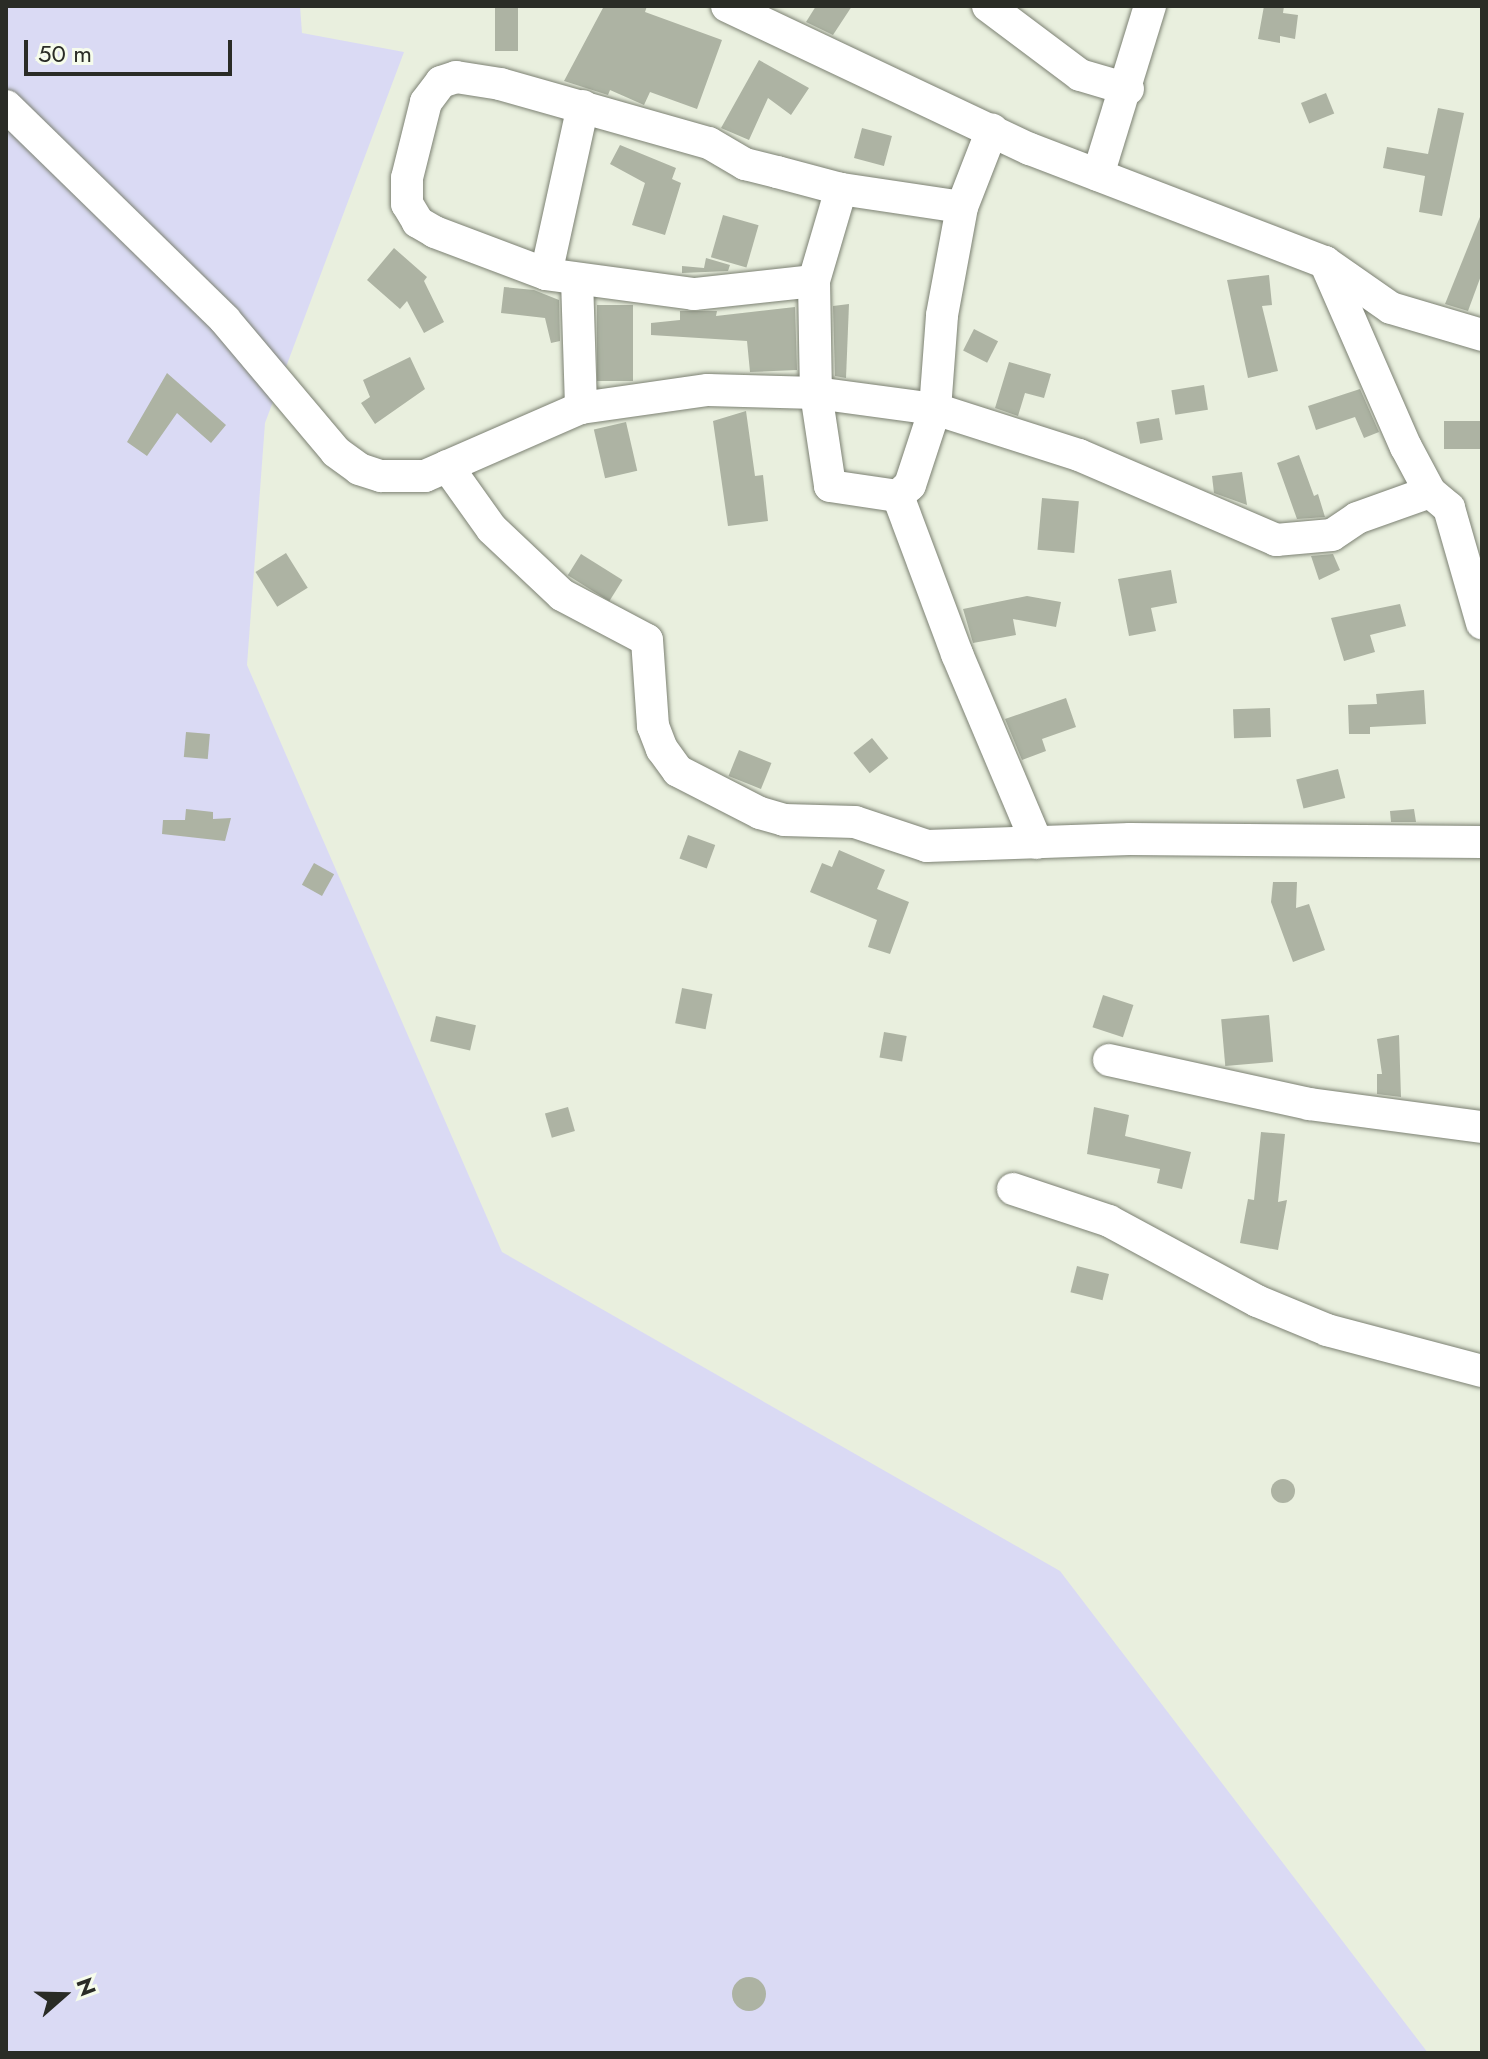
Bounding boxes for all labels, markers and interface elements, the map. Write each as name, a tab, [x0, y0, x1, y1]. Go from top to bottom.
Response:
scale bar	[28, 24, 236, 74]
text: 50 m	[38, 36, 92, 71]
north arrow	[24, 1955, 104, 2035]
text: N	[69, 1973, 105, 2000]

